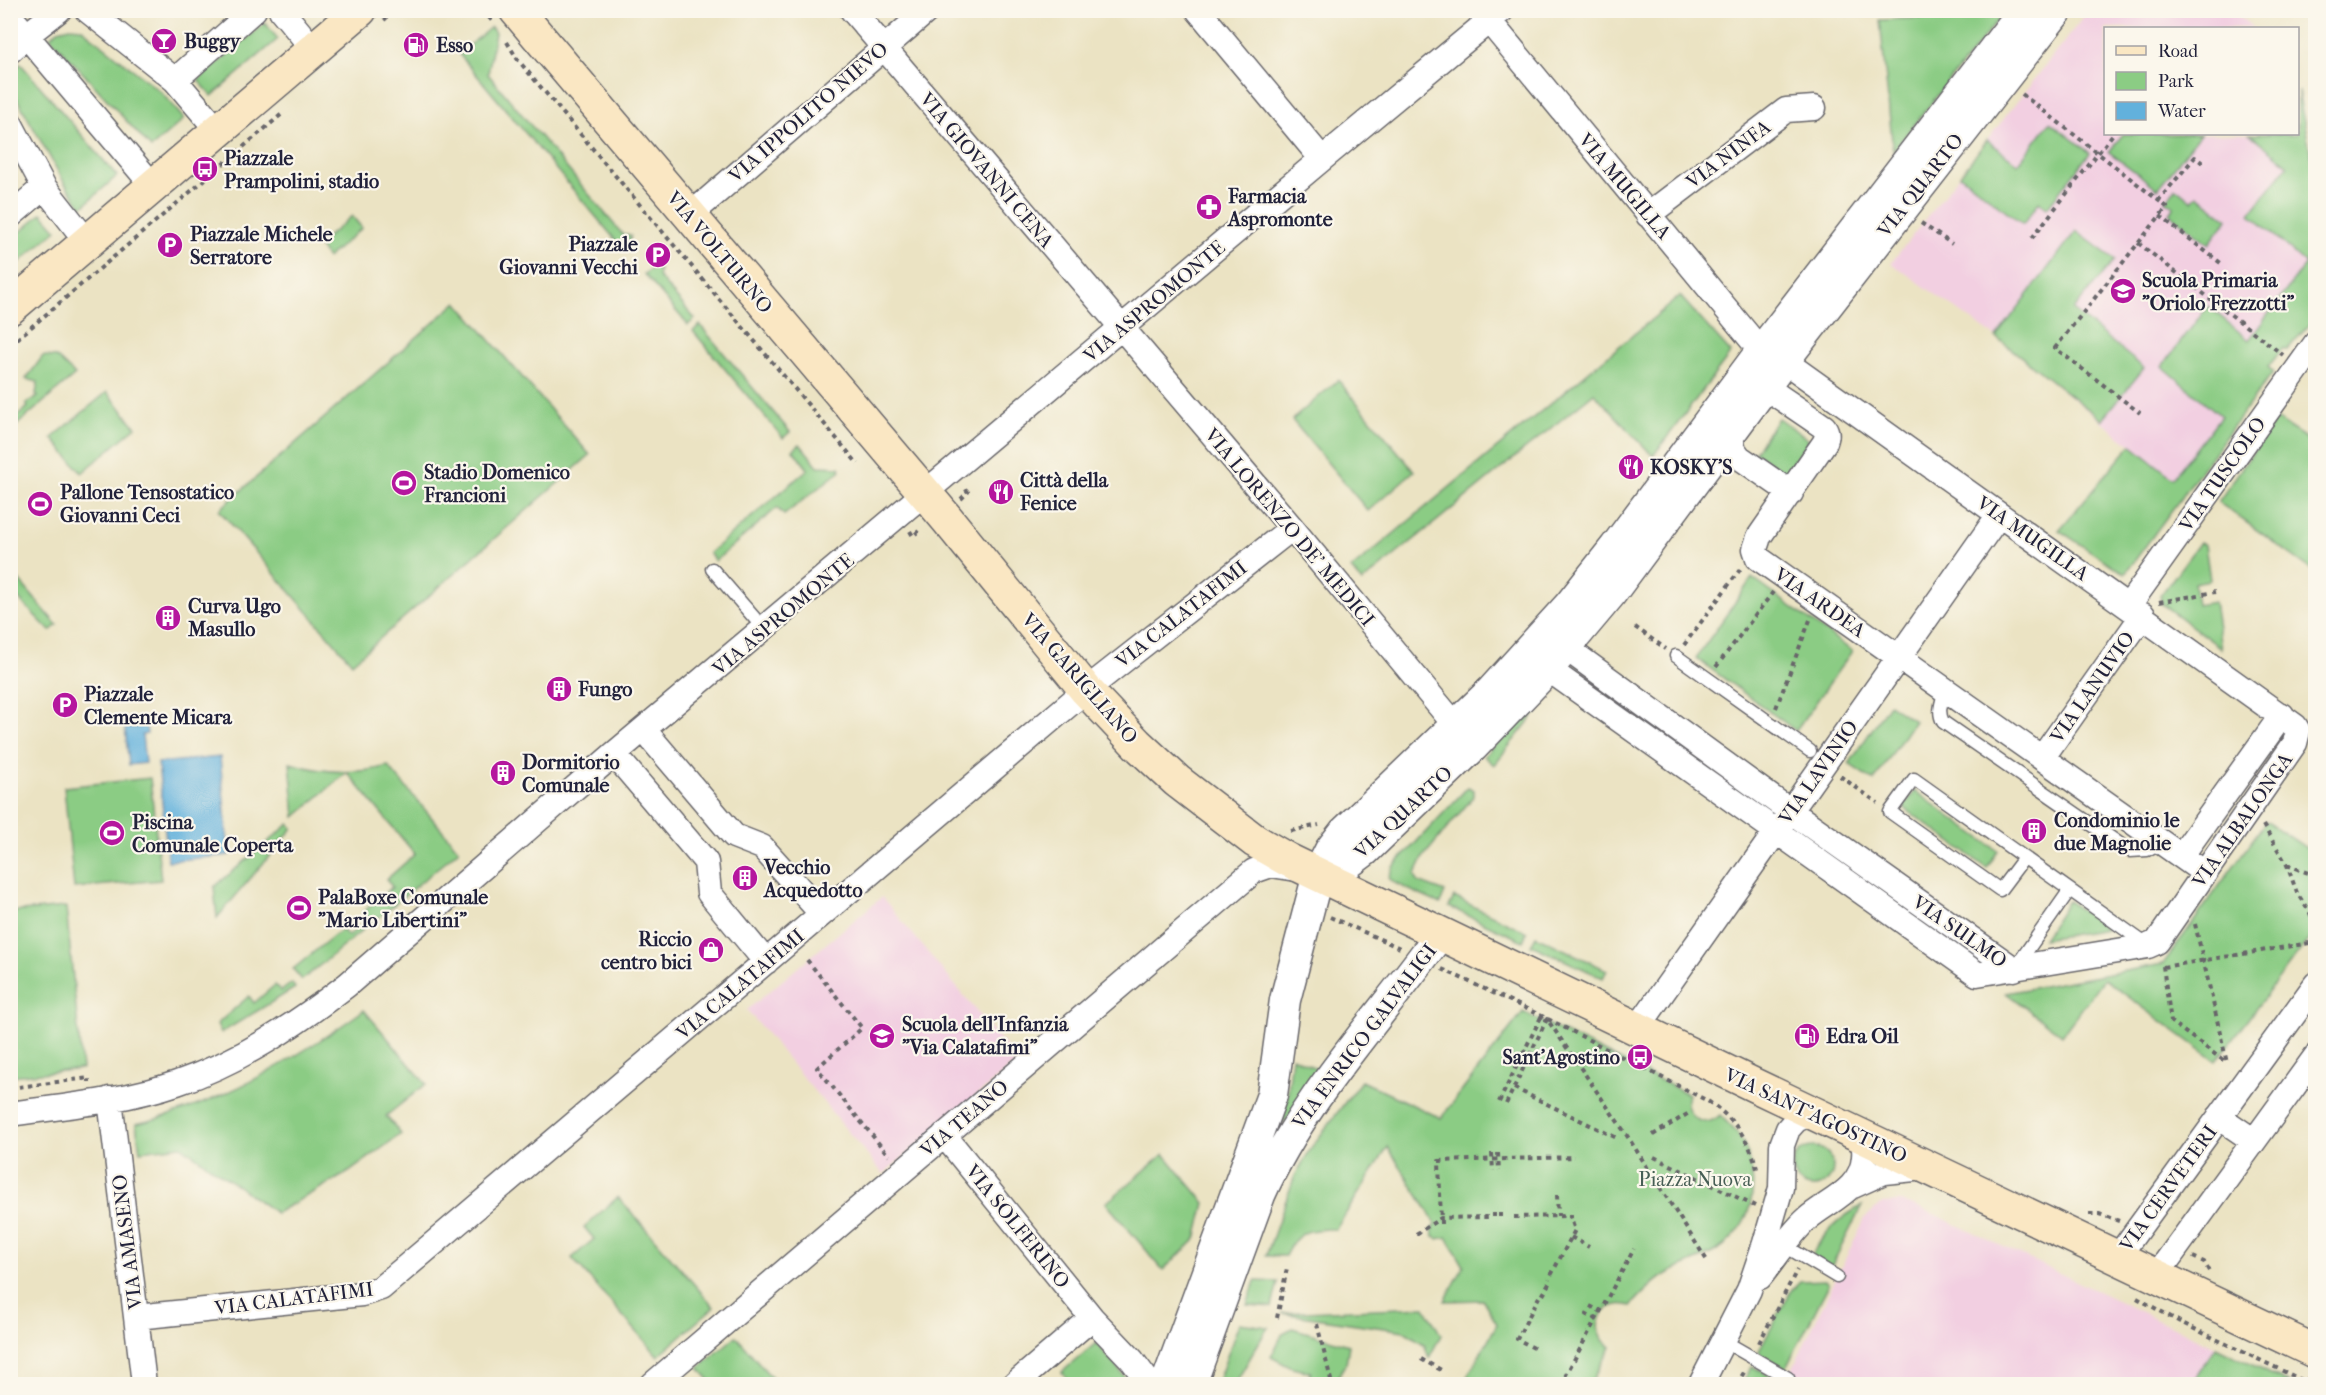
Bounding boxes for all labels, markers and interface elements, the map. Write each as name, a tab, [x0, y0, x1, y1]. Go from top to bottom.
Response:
bar icon: Buggy	[149, 26, 179, 56]
legend	[2104, 27, 2299, 135]
place label: Buggy	[184, 30, 242, 53]
fuel station icon: Esso	[401, 30, 431, 60]
place label: Esso	[436, 34, 473, 57]
street label: VIA IPPOLITO NIEVO	[724, 37, 892, 188]
text: Road	[2158, 41, 2198, 62]
text: Park	[2158, 71, 2195, 92]
street label: VIA GIOVANNI CENA	[914, 87, 1059, 254]
text: Water	[2157, 101, 2206, 122]
street label: VIA NINFA	[1681, 115, 1776, 194]
street label: VIA MUGILLA	[1573, 128, 1676, 245]
street label: VIA QUARTO	[1872, 129, 1968, 242]
place label: Piazzale Prampolini, stadio	[224, 147, 379, 193]
bus stop icon: Piazzale Prampolini, stadio	[190, 154, 220, 184]
place label: Farmacia Aspromonte	[1226, 185, 1333, 231]
street label: VIA VOLTURNO	[661, 186, 777, 318]
pharmacy icon: Farmacia Aspromonte	[1194, 192, 1224, 222]
place label: Piazzale Michele Serratore	[190, 223, 333, 269]
parking icon: Piazzale Michele Serratore	[155, 230, 185, 260]
place label: Piazzale Giovanni Vecchi	[499, 233, 639, 279]
street label: VIA ASPROMONTE	[1078, 236, 1230, 368]
parking icon: Piazzale Giovanni Vecchi	[643, 240, 673, 270]
place label: Scuola Primaria "Oriolo Frezzotti"	[2142, 269, 2295, 315]
school or university icon: Scuola Primaria "Oriolo Frezzotti"	[2108, 276, 2138, 306]
street label: VIA TUSCOLO	[2174, 413, 2270, 537]
street label: VIA LORENZO DE' MEDICI	[1199, 423, 1379, 631]
restaurant icon: KOSKY'S	[1616, 452, 1646, 482]
place label: KOSKY'S	[1650, 456, 1733, 479]
place label: Stadio Domenico Francioni	[423, 461, 570, 507]
sports icon: Stadio Domenico Francioni	[389, 468, 419, 498]
place label: Città della Fenice	[1019, 469, 1109, 515]
restaurant icon: Città della Fenice	[986, 477, 1016, 507]
place label: Pallone Tensostatico Giovanni Ceci	[60, 481, 234, 527]
sports icon: Pallone Tensostatico Giovanni Ceci	[25, 489, 55, 519]
street label: VIA MUGILLA	[1972, 491, 2094, 586]
street label: VIA ASPROMONTE	[707, 549, 859, 681]
street label: VIA CALATAFIMI	[1110, 556, 1252, 673]
street label: VIA ARDEA	[1769, 562, 1870, 643]
place label: Curva Ugo Masullo	[187, 595, 281, 641]
building icon: Curva Ugo Masullo	[153, 603, 183, 633]
street label: VIA GARIGLIANO	[1016, 608, 1142, 748]
street label: VIA LANUVIO	[2045, 627, 2139, 748]
building icon: Fungo	[544, 674, 574, 704]
place label: Fungo	[577, 678, 632, 701]
place label: Piazzale Clemente Micara	[84, 683, 233, 729]
parking icon: Piazzale Clemente Micara	[50, 690, 80, 720]
street label: VIA LAVINIO	[1774, 716, 1863, 830]
street label: VIA ALBALONGA	[2187, 748, 2298, 893]
place label: Dormitorio Comunale	[522, 751, 620, 797]
building icon: Dormitorio Comunale	[488, 758, 518, 788]
street label: VIA QUARTO	[1349, 761, 1457, 864]
place label: Condominio le due Magnolie	[2054, 809, 2180, 855]
place label: Piscina Comunale Coperta	[132, 811, 294, 857]
building icon: Condominio le due Magnolie	[2019, 816, 2049, 846]
sports icon: Piscina Comunale Coperta	[97, 818, 127, 848]
place label: Vecchio Acquedotto	[762, 856, 863, 902]
building icon: Vecchio Acquedotto	[730, 863, 760, 893]
place label: PalaBoxe Comunale "Mario Libertini"	[318, 886, 488, 932]
street label: VIA SULMO	[1907, 890, 2011, 972]
sports icon: PalaBoxe Comunale "Mario Libertini"	[284, 893, 314, 923]
street label: VIA CALATAFIMI	[671, 924, 809, 1045]
place label: Riccio centro bici	[601, 928, 693, 974]
shop icon: Riccio centro bici	[696, 935, 726, 965]
street label: VIA ENRICO GALVALIGI	[1287, 939, 1441, 1134]
place label: Scuola dell'Infanzia "Via Calatafimi"	[902, 1013, 1069, 1059]
school or university icon: Scuola dell'Infanzia "Via Calatafimi"	[867, 1021, 897, 1051]
fuel station icon: Edra Oil	[1792, 1021, 1822, 1051]
place label: Edra Oil	[1826, 1025, 1899, 1048]
bus stop icon: Sant'Agostino	[1625, 1042, 1655, 1072]
place label: Sant'Agostino	[1503, 1046, 1620, 1069]
street label: VIA SANT'AGOSTINO	[1720, 1063, 1911, 1168]
street label: VIA TEANO	[915, 1075, 1013, 1162]
street label: VIA CERVETERI	[2114, 1121, 2222, 1257]
street label: VIA SOLFERINO	[960, 1159, 1074, 1293]
park label: Piazza Nuova	[1638, 1168, 1752, 1191]
street label: VIA AMASENO	[108, 1173, 147, 1312]
street label: VIA CALATAFIMI	[212, 1277, 375, 1320]

